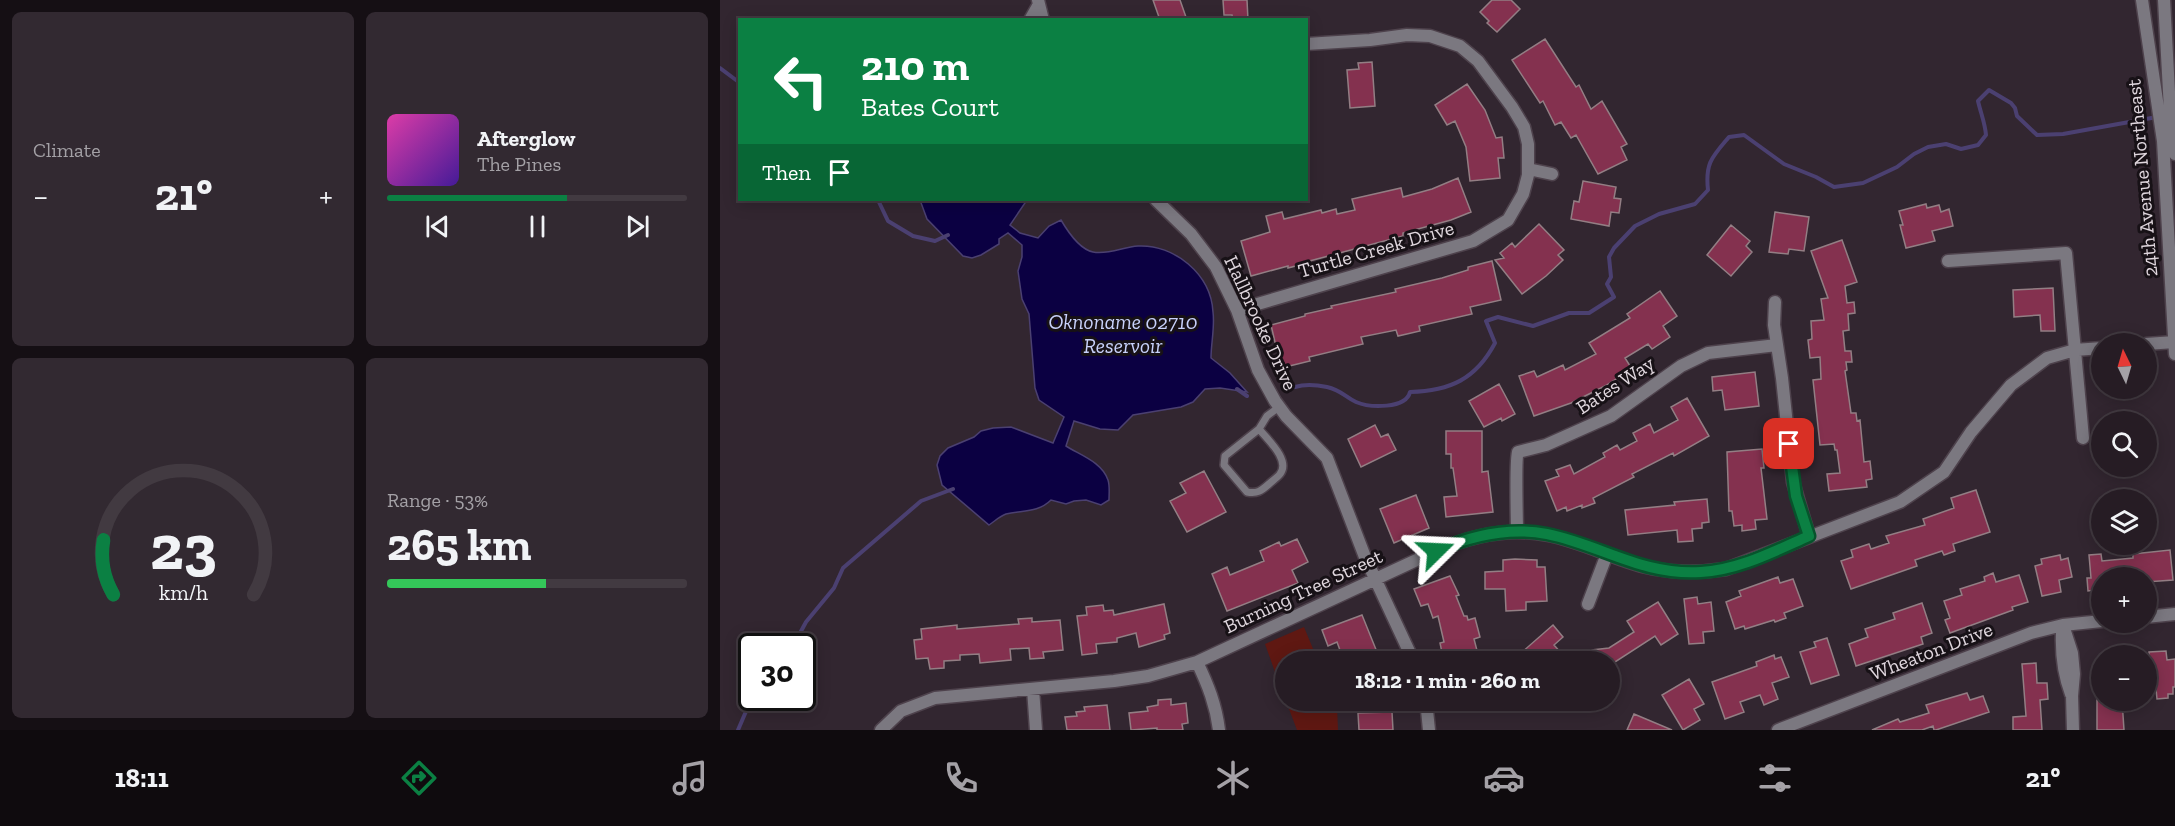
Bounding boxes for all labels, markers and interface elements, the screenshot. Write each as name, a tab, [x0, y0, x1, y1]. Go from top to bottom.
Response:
text: 210 m	[861, 40, 969, 91]
icon: left	[762, 42, 840, 120]
street label: 24th Avenue Northeast	[2121, 78, 2163, 278]
text: Bates Court	[861, 91, 999, 123]
text: Afterglow	[477, 125, 575, 152]
text: Climate	[33, 138, 101, 162]
text: The Pines	[477, 152, 561, 176]
icon: arrive	[823, 156, 856, 189]
text: Then	[762, 159, 811, 186]
text: 21°	[155, 168, 213, 222]
text: −	[33, 176, 48, 215]
text: +	[319, 176, 333, 215]
icon: previous	[421, 210, 454, 243]
icon: pause	[521, 210, 554, 243]
icon: next	[621, 210, 654, 243]
street label: Turtle Creek Drive	[1295, 215, 1457, 283]
street label: Hallbrooke Drive	[1219, 252, 1303, 394]
water label: Oknoname 02710 Reservoir	[1048, 309, 1198, 358]
north arrow	[2091, 333, 2157, 399]
map controls	[2091, 333, 2157, 711]
street label: Bates Way	[1571, 350, 1659, 419]
button: search	[2091, 411, 2157, 477]
pin	[1763, 418, 1814, 469]
icon: arrive	[1772, 427, 1805, 460]
text: Range · 53%	[387, 488, 488, 512]
button: layers	[2091, 489, 2157, 555]
text: 23	[150, 510, 216, 585]
text: 265 km	[387, 518, 532, 572]
position arrow	[1404, 519, 1468, 583]
street label: Burning Tree Street	[1220, 544, 1386, 638]
button: +	[2091, 567, 2157, 633]
text: km/h	[159, 580, 207, 605]
street label: Wheaton Drive	[1866, 617, 1996, 685]
speed limit sign: 30	[738, 633, 816, 711]
button: −	[2091, 645, 2157, 711]
text: 18:12 · 1 min · 260 m	[1355, 667, 1540, 694]
icon: directions	[398, 757, 440, 799]
icon: music	[669, 757, 711, 799]
icon: phone	[940, 757, 982, 799]
icon: climate	[1212, 757, 1254, 799]
icon: car	[1483, 757, 1525, 799]
icon: filters	[1754, 757, 1796, 799]
text: 18:11	[115, 762, 169, 794]
text: 21°	[2026, 762, 2060, 794]

